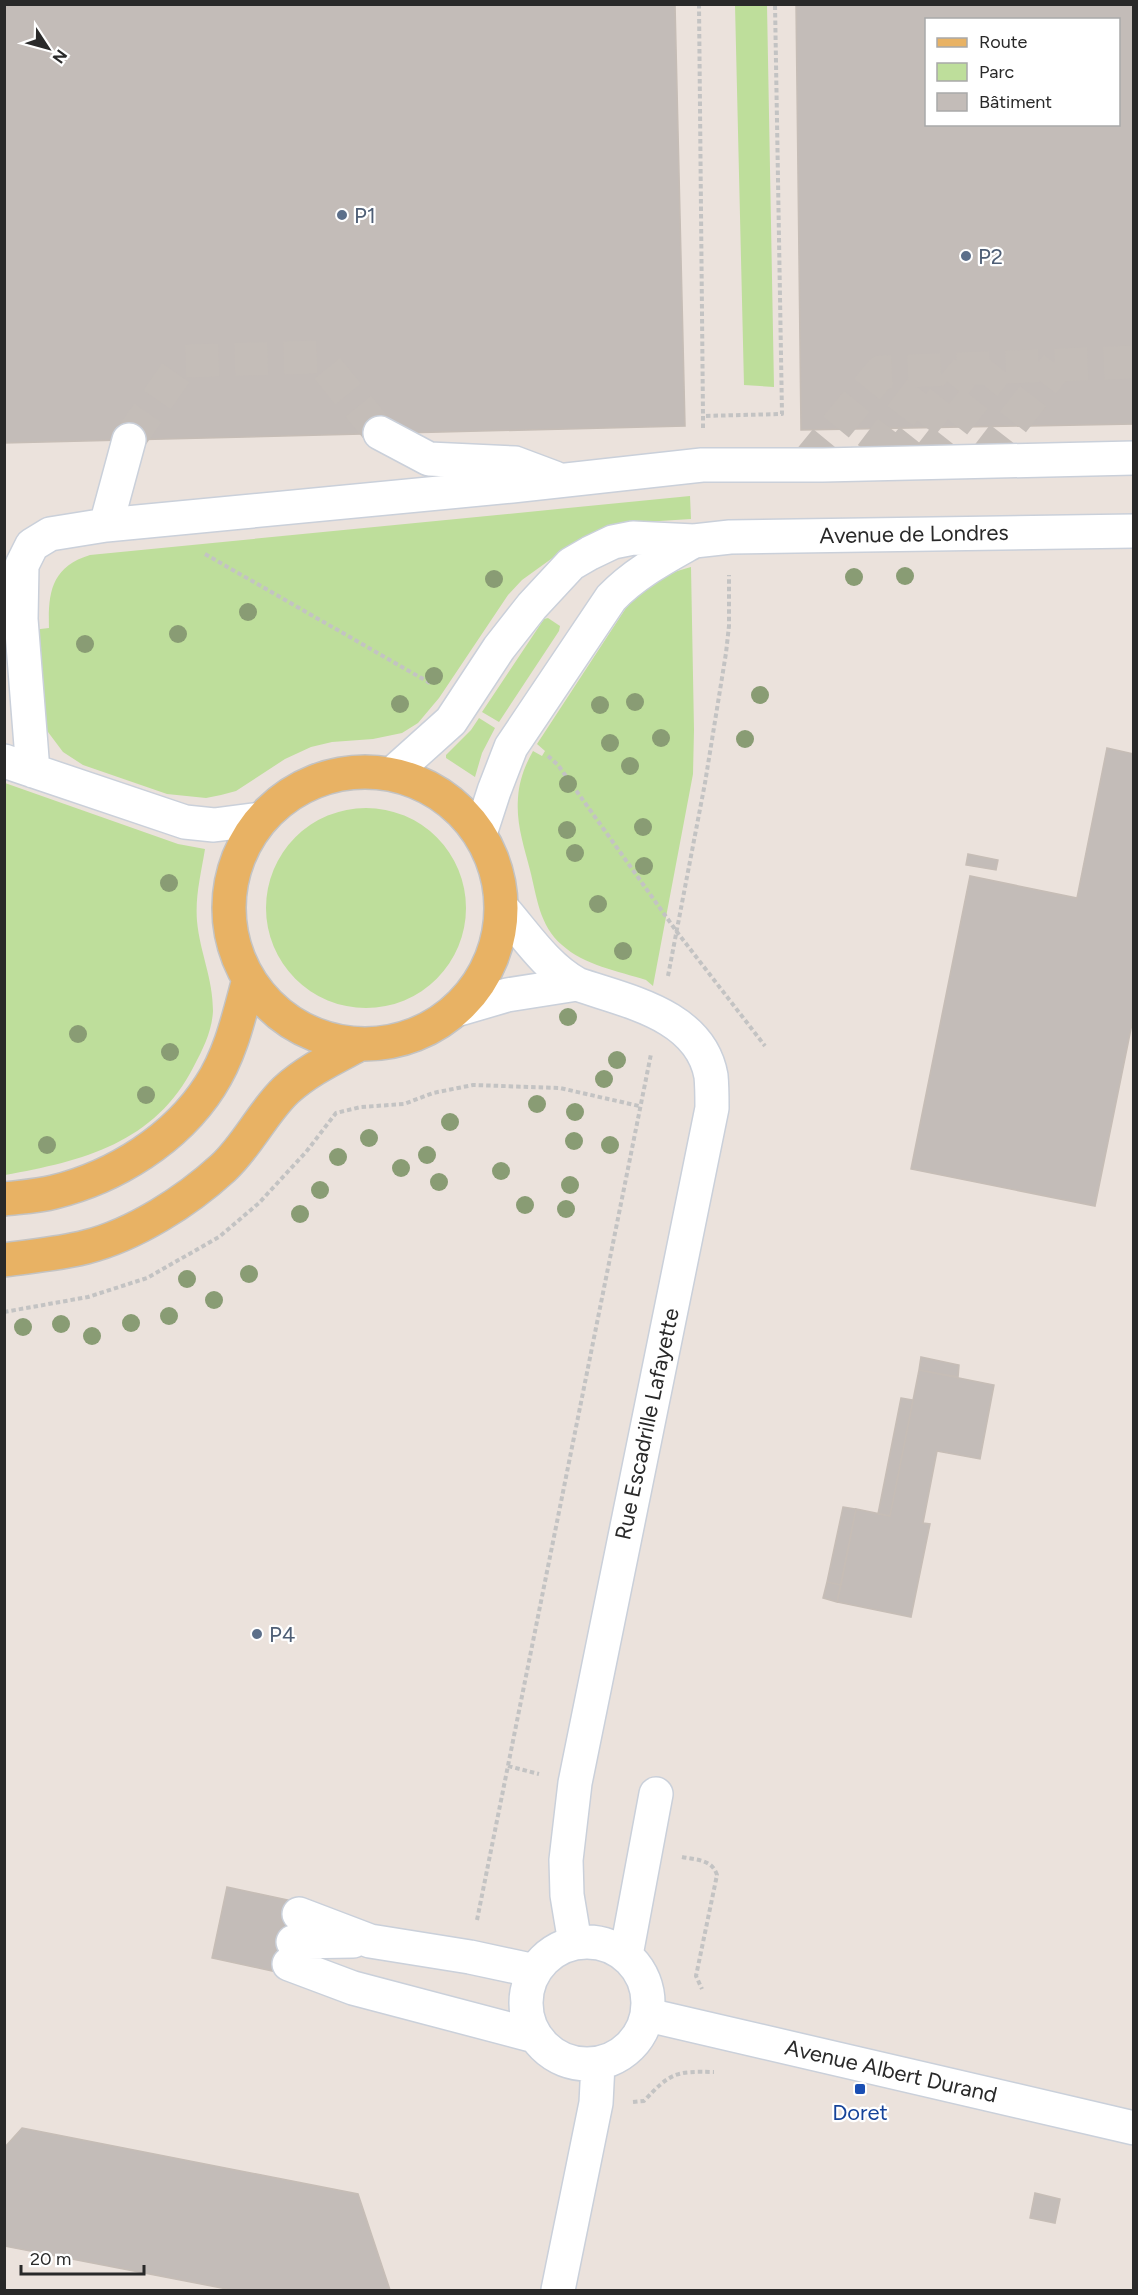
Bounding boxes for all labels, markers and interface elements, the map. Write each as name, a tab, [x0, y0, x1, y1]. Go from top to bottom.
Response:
north arrow	[18, 18, 78, 78]
legend	[925, 18, 1120, 126]
text: Route	[979, 31, 1028, 53]
text: N	[48, 46, 71, 67]
text: Parc	[979, 61, 1015, 83]
text: Bâtiment	[979, 91, 1052, 113]
place label: P1	[354, 202, 376, 229]
marker: P1	[335, 208, 349, 222]
place label: P2	[978, 243, 1003, 270]
marker: P2	[959, 249, 973, 263]
street label: Avenue de Londres	[819, 519, 1009, 549]
street label: Rue Escadrille Lafayette	[609, 1306, 685, 1542]
place label: P4	[269, 1621, 295, 1648]
marker: P4	[250, 1627, 264, 1641]
street label: Avenue Albert Durand	[782, 2033, 1000, 2109]
marker: Doret	[853, 2082, 867, 2096]
place label: Doret	[832, 2099, 888, 2126]
scale bar	[21, 2238, 144, 2276]
text: 20 m	[30, 2248, 71, 2270]

